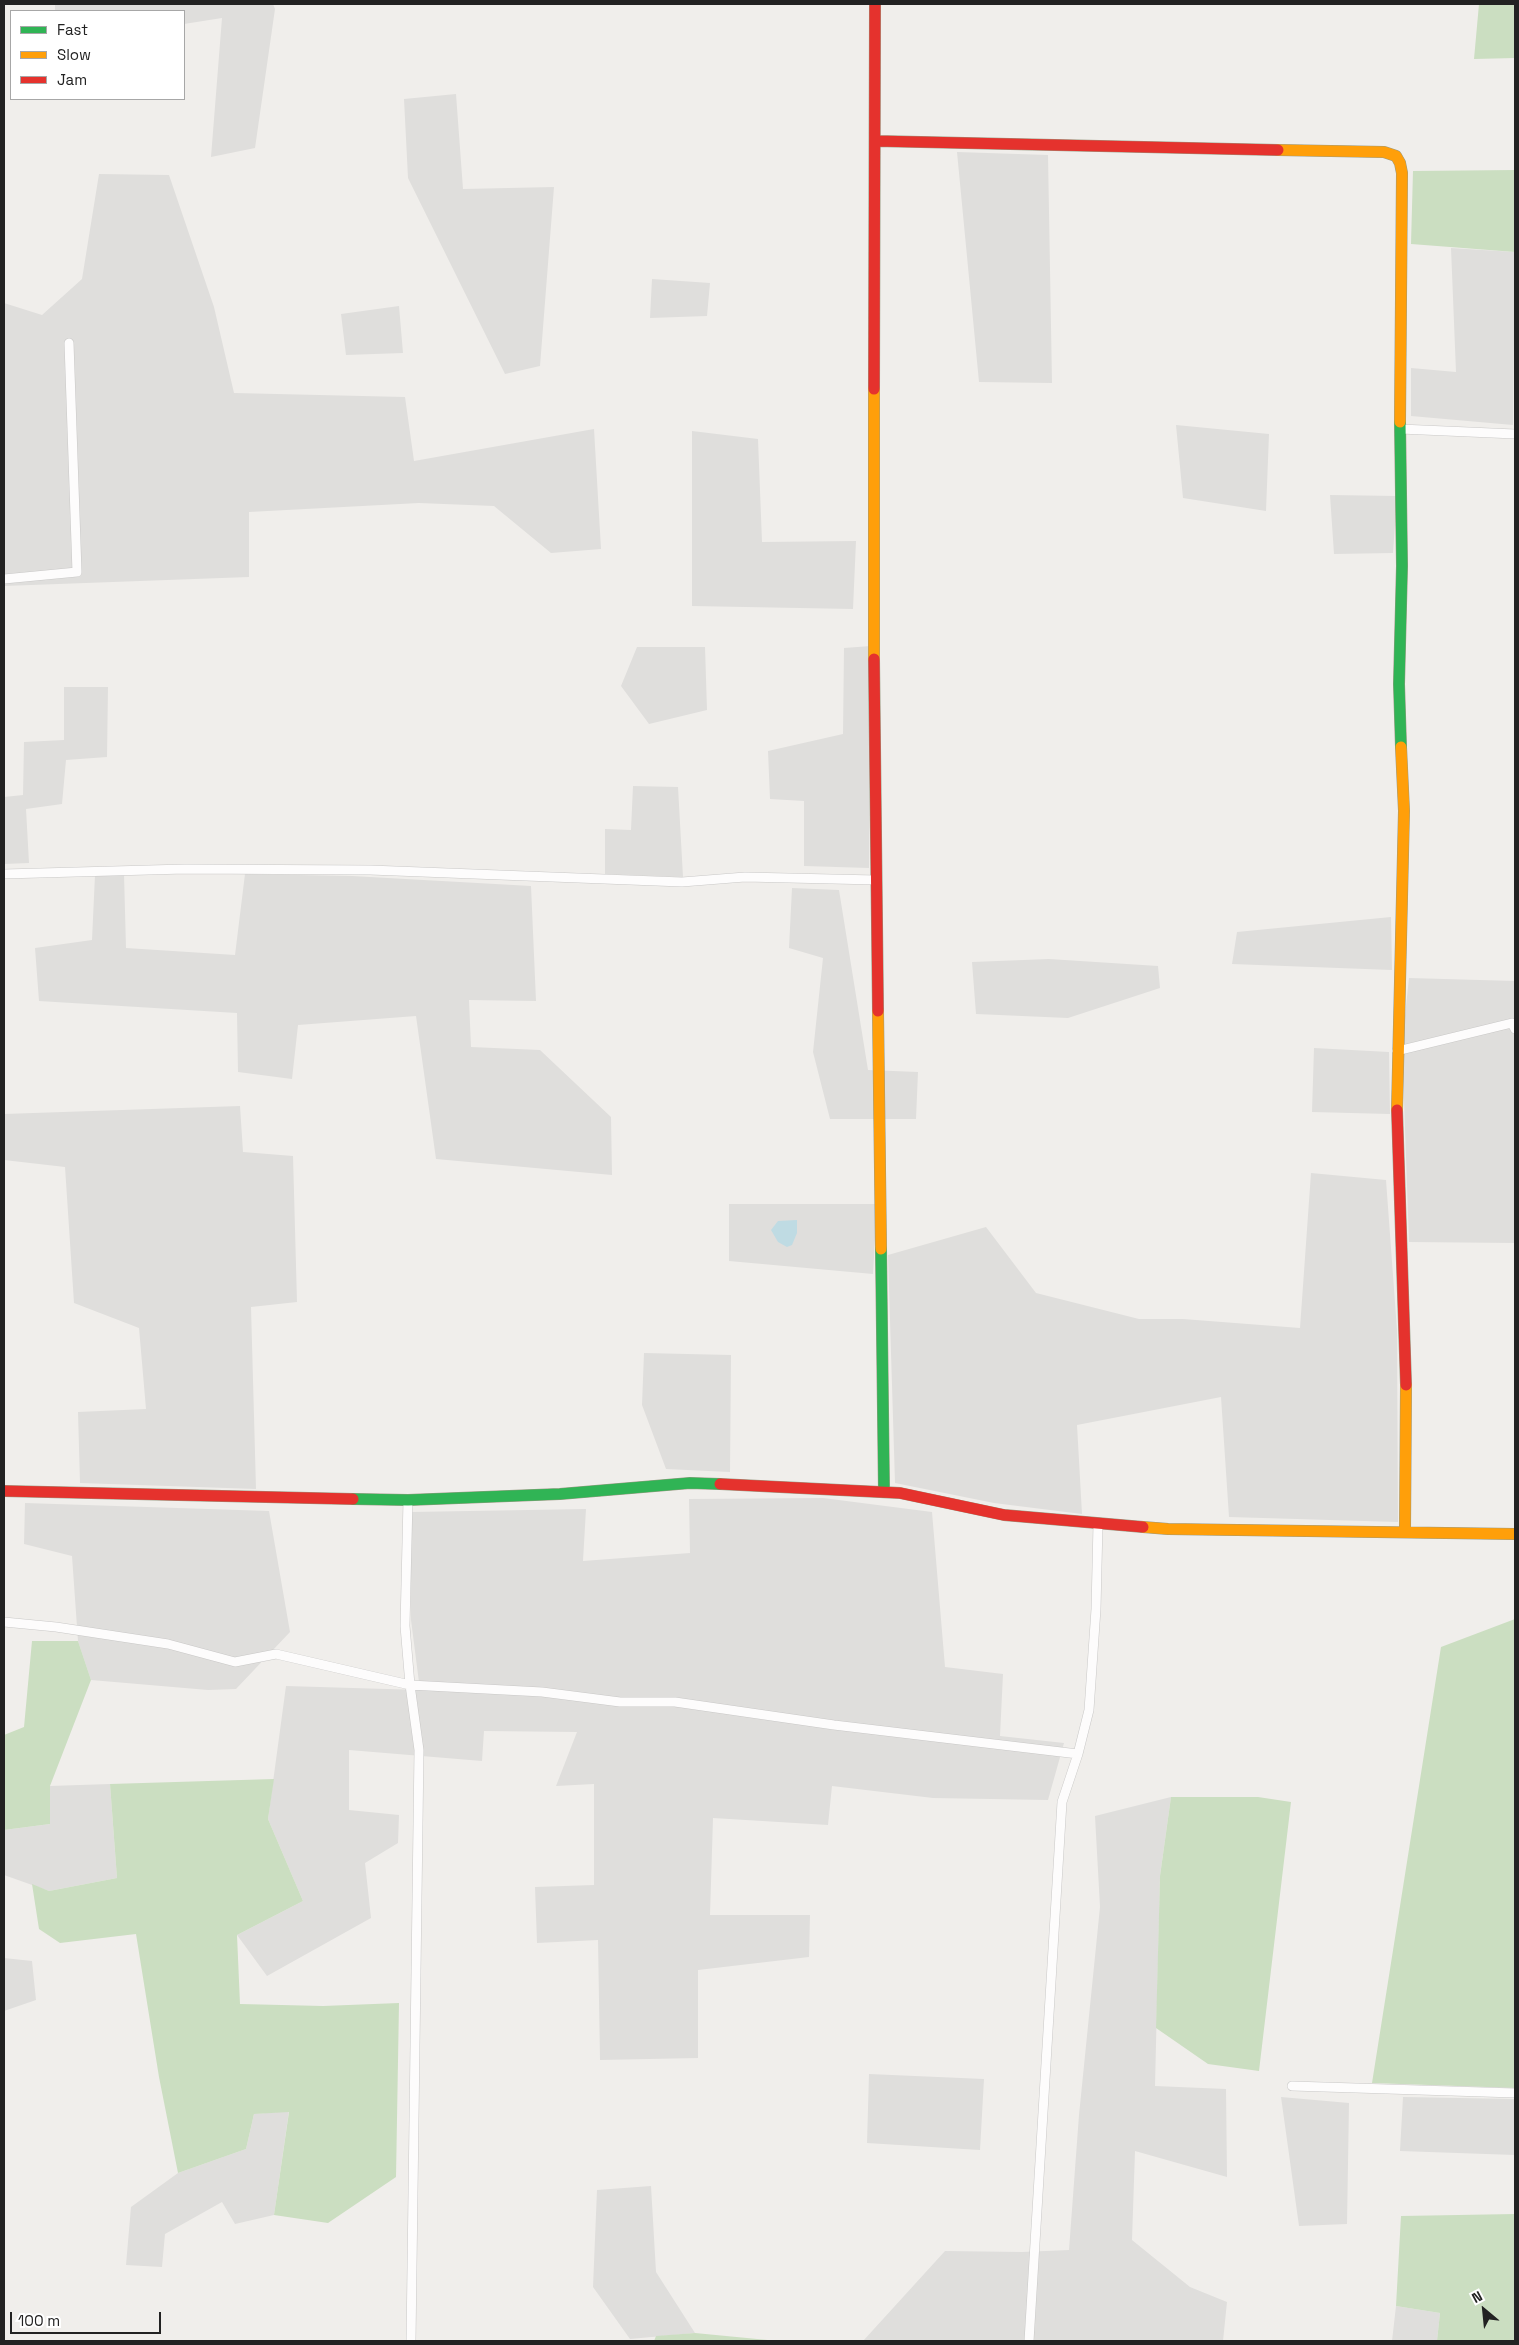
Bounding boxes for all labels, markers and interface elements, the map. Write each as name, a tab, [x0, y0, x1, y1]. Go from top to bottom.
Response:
legend	[10, 10, 185, 100]
text: Fast	[57, 20, 88, 39]
text: Slow	[57, 45, 91, 64]
text: Jam	[57, 70, 87, 89]
north arrow	[1459, 2285, 1509, 2335]
text: N	[1469, 2287, 1485, 2307]
scale bar	[12, 2302, 164, 2334]
text: 100 m	[18, 2311, 60, 2330]

